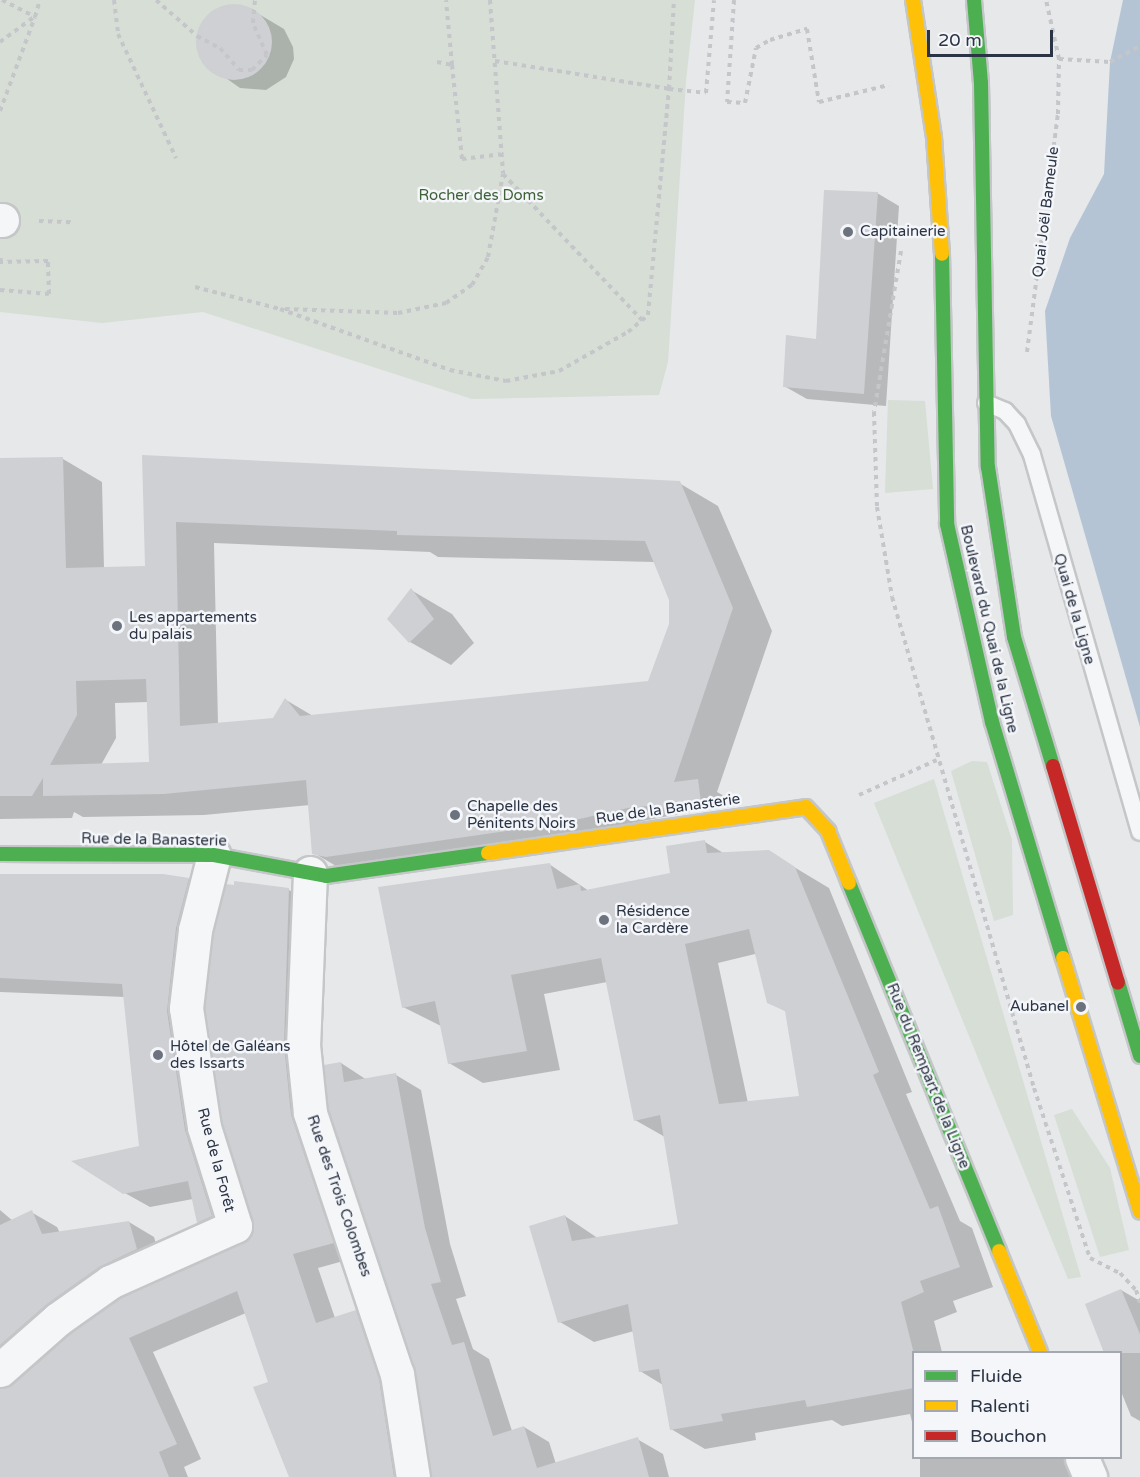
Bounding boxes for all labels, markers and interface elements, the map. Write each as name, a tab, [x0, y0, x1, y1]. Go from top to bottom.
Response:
scale bar	[930, 18, 1056, 56]
text: 20 m	[938, 29, 982, 51]
street label: Quai Joël Bameule	[1029, 145, 1063, 279]
park label: Rocher des Doms	[418, 187, 544, 205]
place label: Capitainerie	[860, 223, 946, 241]
marker: Capitainerie	[841, 225, 855, 239]
street label: Boulevard du Quai de la Ligne	[956, 523, 1022, 735]
street label: Quai de la Ligne	[1050, 551, 1098, 667]
place label: Les appartements du palais	[129, 608, 257, 643]
marker: Les appartements du palais	[110, 619, 124, 633]
street label: Rue de la Banasterie	[595, 790, 741, 828]
place label: Chapelle des Pénitents Noirs	[467, 797, 576, 832]
marker: Chapelle des Pénitents Noirs	[448, 808, 462, 822]
street label: Rue de la Banasterie	[81, 830, 227, 850]
place label: Résidence la Cardère	[616, 902, 690, 937]
marker: Résidence la Cardère	[597, 913, 611, 927]
street label: Rue du Rempart de la Ligne	[883, 981, 973, 1171]
place label: Aubanel	[1010, 998, 1069, 1016]
marker: Aubanel	[1074, 1000, 1088, 1014]
place label: Hôtel de Galéans des Issarts	[170, 1037, 291, 1072]
marker: Hôtel de Galéans des Issarts	[151, 1048, 165, 1062]
street label: Rue de la Forêt	[193, 1106, 239, 1214]
street label: Rue des Trois Colombes	[303, 1113, 375, 1279]
legend	[912, 1351, 1122, 1459]
text: Fluide	[970, 1365, 1022, 1387]
text: Ralenti	[970, 1395, 1030, 1417]
text: Bouchon	[970, 1425, 1047, 1447]

